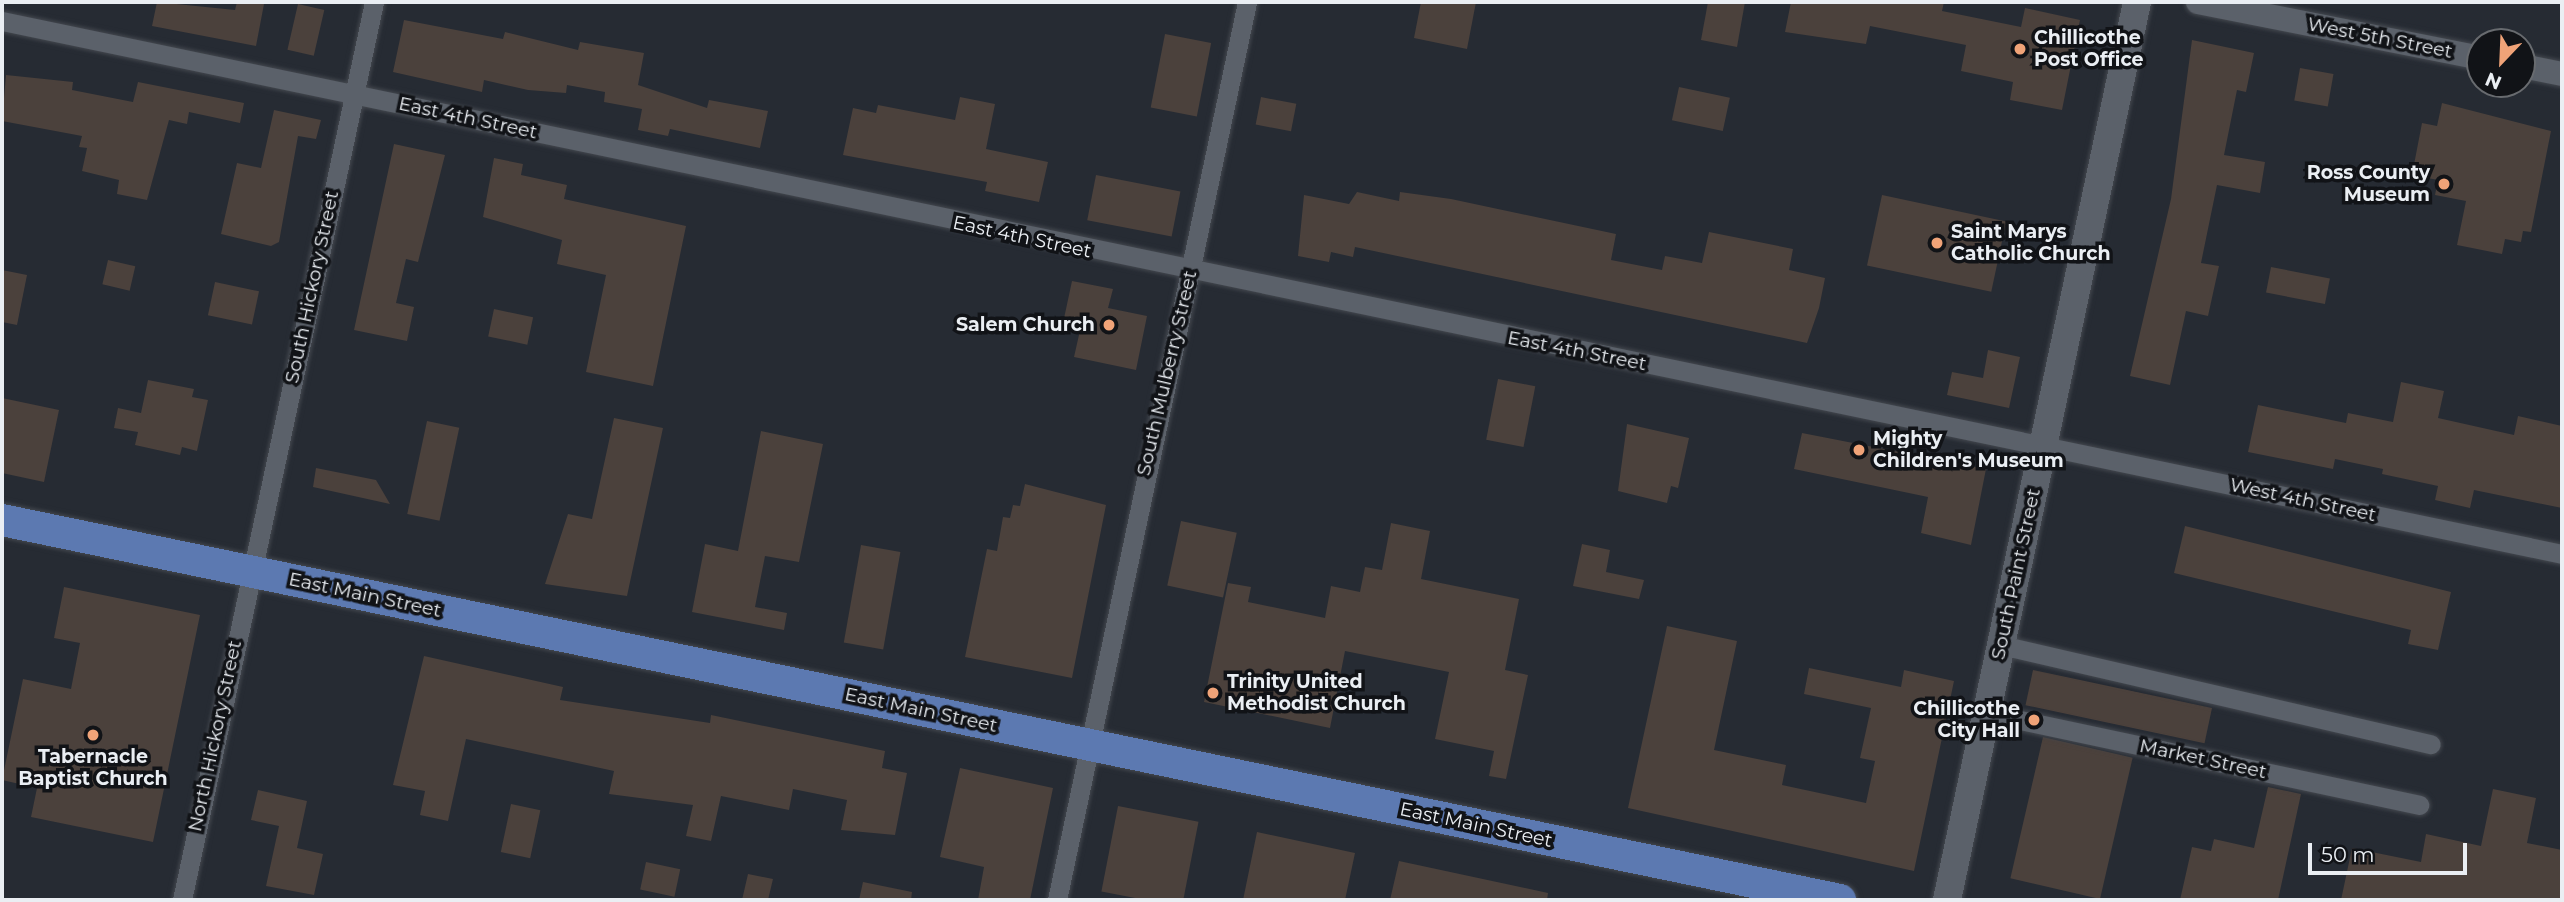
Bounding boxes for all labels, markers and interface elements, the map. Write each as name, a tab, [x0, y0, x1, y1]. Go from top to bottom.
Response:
street label: West 5th Street	[2306, 13, 2454, 63]
place label: Chillicothe Post Office	[2034, 27, 2143, 71]
north arrow	[2466, 28, 2536, 98]
marker: Chillicothe Post Office	[2012, 41, 2028, 57]
text: N	[2482, 67, 2505, 95]
street label: East 4th Street	[397, 92, 539, 144]
place label: Ross County Museum	[2307, 162, 2430, 206]
marker: Ross County Museum	[2436, 176, 2452, 192]
street label: South Hickory Street	[280, 189, 344, 385]
street label: East 4th Street	[951, 211, 1093, 263]
place label: Saint Marys Catholic Church	[1951, 221, 2111, 265]
marker: Saint Marys Catholic Church	[1929, 235, 1945, 251]
street label: South Mulberry Street	[1132, 268, 1202, 478]
place label: Salem Church	[956, 314, 1095, 336]
marker: Salem Church	[1101, 317, 1117, 333]
street label: East 4th Street	[1505, 326, 1649, 376]
place label: Mighty Children's Museum	[1873, 428, 2064, 472]
marker: Mighty Children's Museum	[1851, 442, 1867, 458]
street label: West 4th Street	[2228, 473, 2378, 527]
street label: South Paint Street	[1987, 486, 2045, 662]
street label: East Main Street	[287, 568, 443, 622]
street label: North Hickory Street	[184, 638, 246, 834]
place label: Trinity United Methodist Church	[1227, 671, 1406, 715]
street label: East Main Street	[843, 683, 999, 737]
marker: Trinity United Methodist Church	[1205, 685, 1221, 701]
place label: Chillicothe City Hall	[1913, 698, 2020, 742]
marker: Chillicothe City Hall	[2026, 712, 2042, 728]
marker: Tabernacle Baptist Church	[85, 727, 101, 743]
street label: Market Street	[2137, 734, 2269, 784]
place label: Tabernacle Baptist Church	[18, 746, 168, 790]
street label: East Main Street	[1398, 798, 1554, 852]
scale bar	[2312, 828, 2471, 872]
text: 50 m	[2321, 842, 2375, 867]

